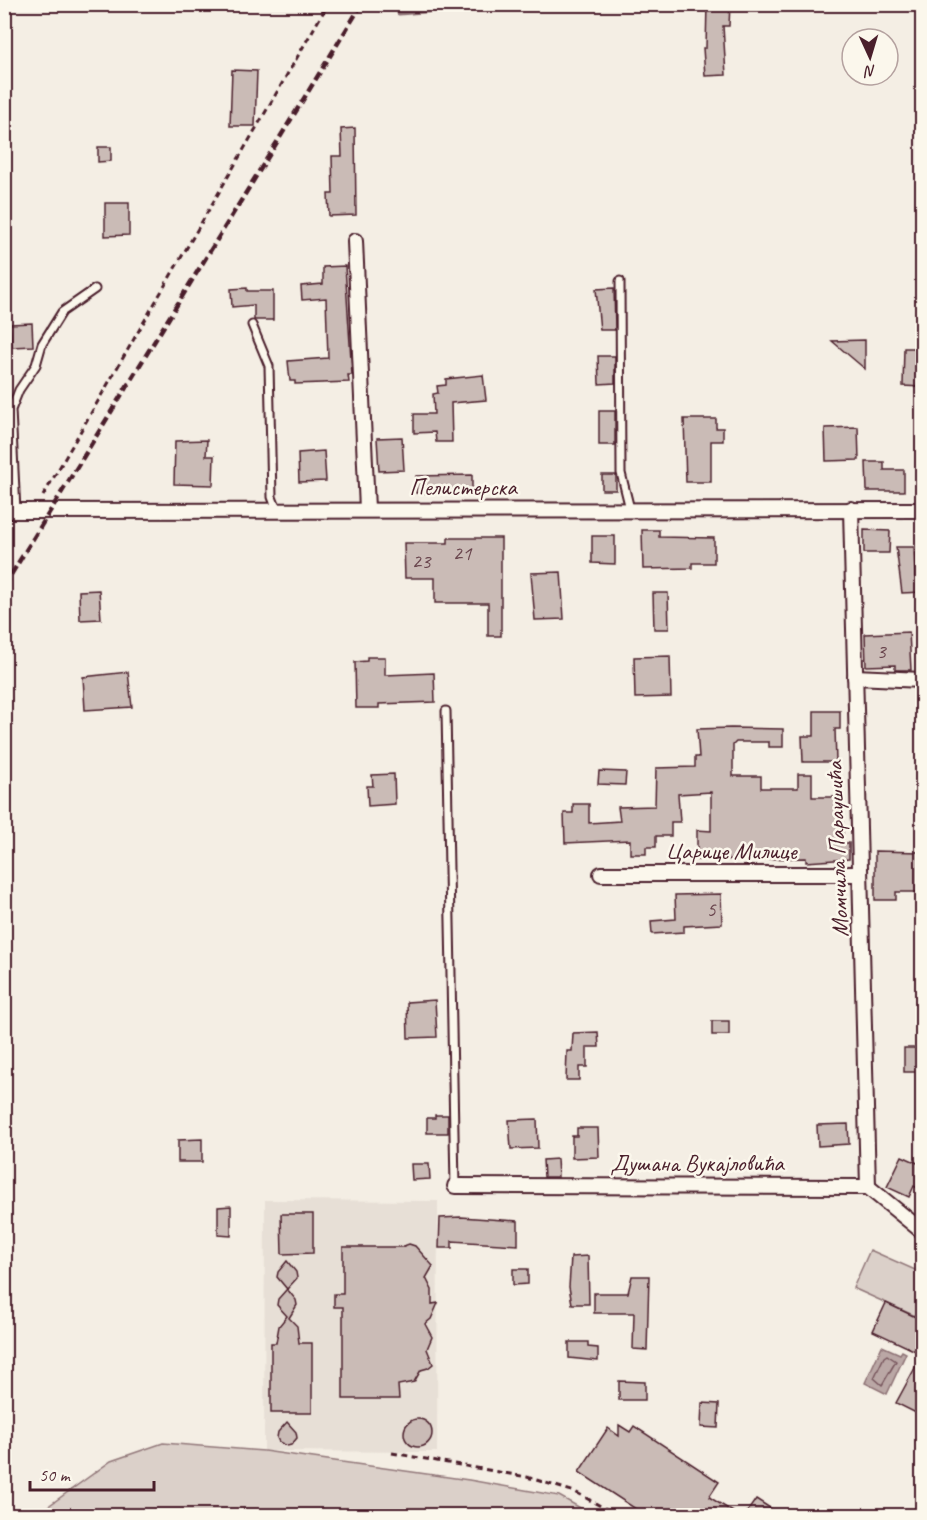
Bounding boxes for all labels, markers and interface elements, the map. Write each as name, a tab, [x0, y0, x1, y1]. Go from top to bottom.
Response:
north arrow	[840, 27, 900, 87]
text: N	[862, 61, 877, 82]
street label: Пелистерска	[409, 472, 518, 502]
house number: 21	[453, 540, 473, 566]
house number: 23	[412, 548, 432, 574]
house number: 3	[876, 638, 887, 664]
street label: Момчила Параушића	[819, 759, 855, 938]
street label: Царице Милице	[665, 836, 799, 866]
house number: 5	[706, 896, 717, 922]
street label: Душана Вукајловића	[610, 1148, 785, 1178]
scale bar	[30, 1454, 154, 1492]
text: 50 m	[39, 1464, 72, 1486]

